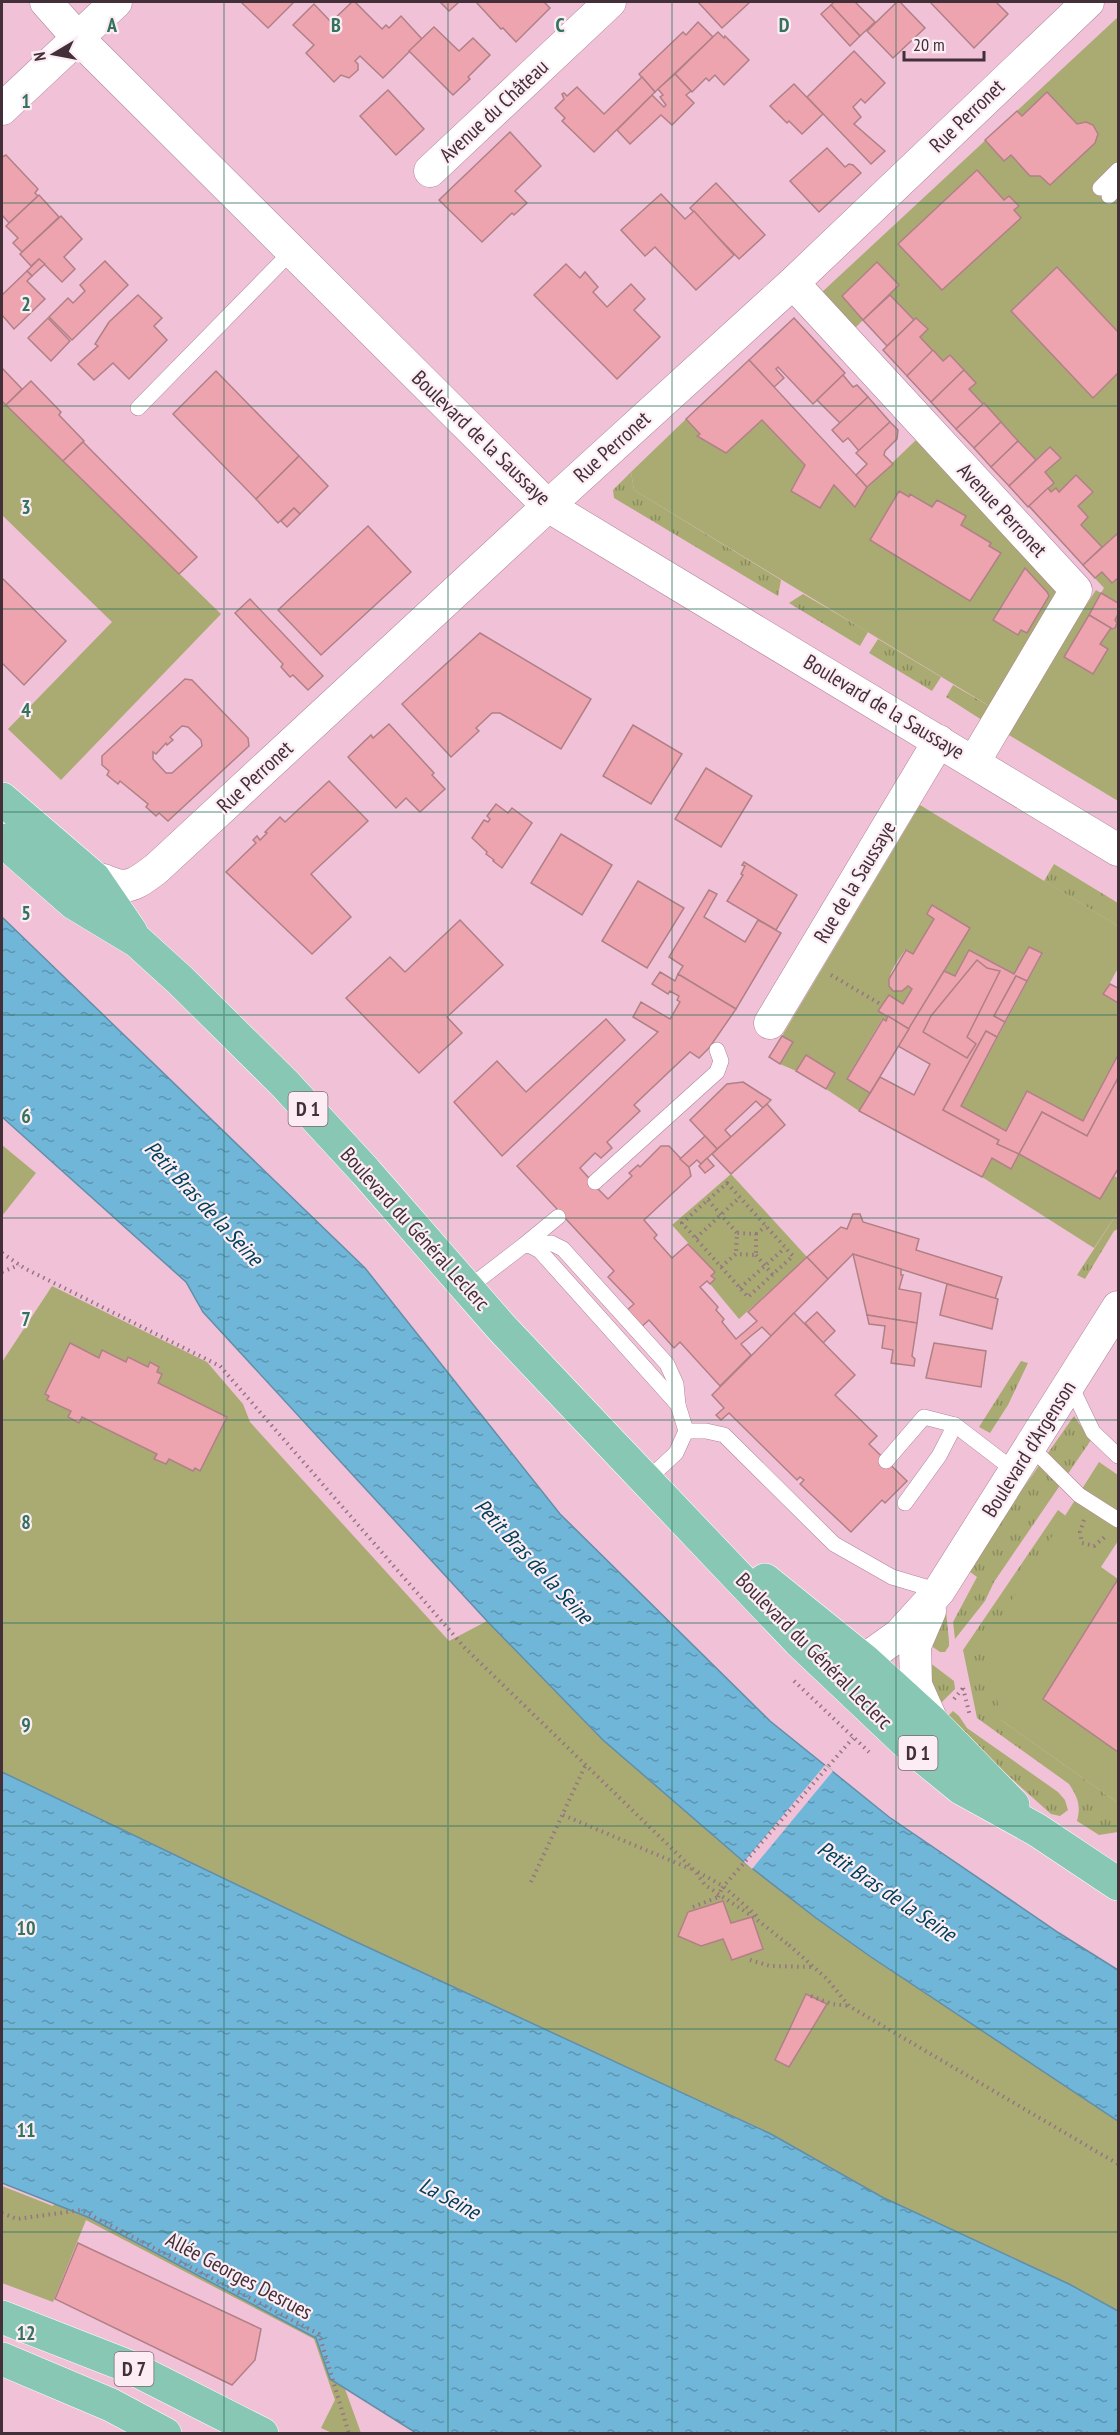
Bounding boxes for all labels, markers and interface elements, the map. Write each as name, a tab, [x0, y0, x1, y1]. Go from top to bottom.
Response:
text: A	[106, 12, 118, 38]
text: B	[331, 12, 341, 38]
text: C	[555, 12, 565, 38]
text: D	[779, 12, 790, 38]
north arrow	[24, 24, 84, 84]
scale bar	[904, 24, 984, 62]
text: 20 m	[913, 33, 945, 56]
text: N	[29, 51, 50, 63]
street label: Avenue du Château	[434, 53, 554, 168]
street label: Rue Perronet	[923, 73, 1010, 158]
text: 1	[21, 88, 31, 114]
text: 2	[21, 291, 31, 317]
street label: Boulevard de la Saussaye	[406, 364, 556, 511]
street label: Rue Perronet	[568, 405, 656, 488]
street label: Avenue Perronet	[952, 457, 1053, 563]
text: 3	[21, 494, 31, 520]
street label: Boulevard de la Saussaye	[799, 648, 970, 765]
text: 4	[21, 697, 31, 723]
street label: Rue Perronet	[211, 735, 298, 819]
street label: Rue de la Saussaye	[807, 816, 902, 948]
text: 5	[21, 900, 31, 926]
road number: D 1	[288, 1092, 328, 1126]
text: 6	[21, 1103, 31, 1129]
water label: Petit Bras de la Seine	[139, 1135, 270, 1273]
street label: Boulevard du Général Leclerc	[335, 1141, 496, 1316]
text: 7	[21, 1306, 31, 1332]
street label: Boulevard d'Argenson	[976, 1375, 1081, 1522]
water label: Petit Bras de la Seine	[469, 1493, 600, 1631]
text: 8	[21, 1509, 31, 1535]
street label: Boulevard du Général Leclerc	[730, 1567, 899, 1735]
text: 9	[21, 1712, 31, 1738]
road number: D 1	[898, 1736, 938, 1770]
water label: Petit Bras de la Seine	[812, 1834, 963, 1949]
text: 10	[16, 1915, 36, 1941]
text: 11	[16, 2117, 36, 2143]
water label: La Seine	[415, 2171, 487, 2226]
street label: Allée Georges Desrues	[161, 2226, 317, 2325]
text: 12	[16, 2320, 36, 2346]
road number: D 7	[114, 2352, 154, 2386]

